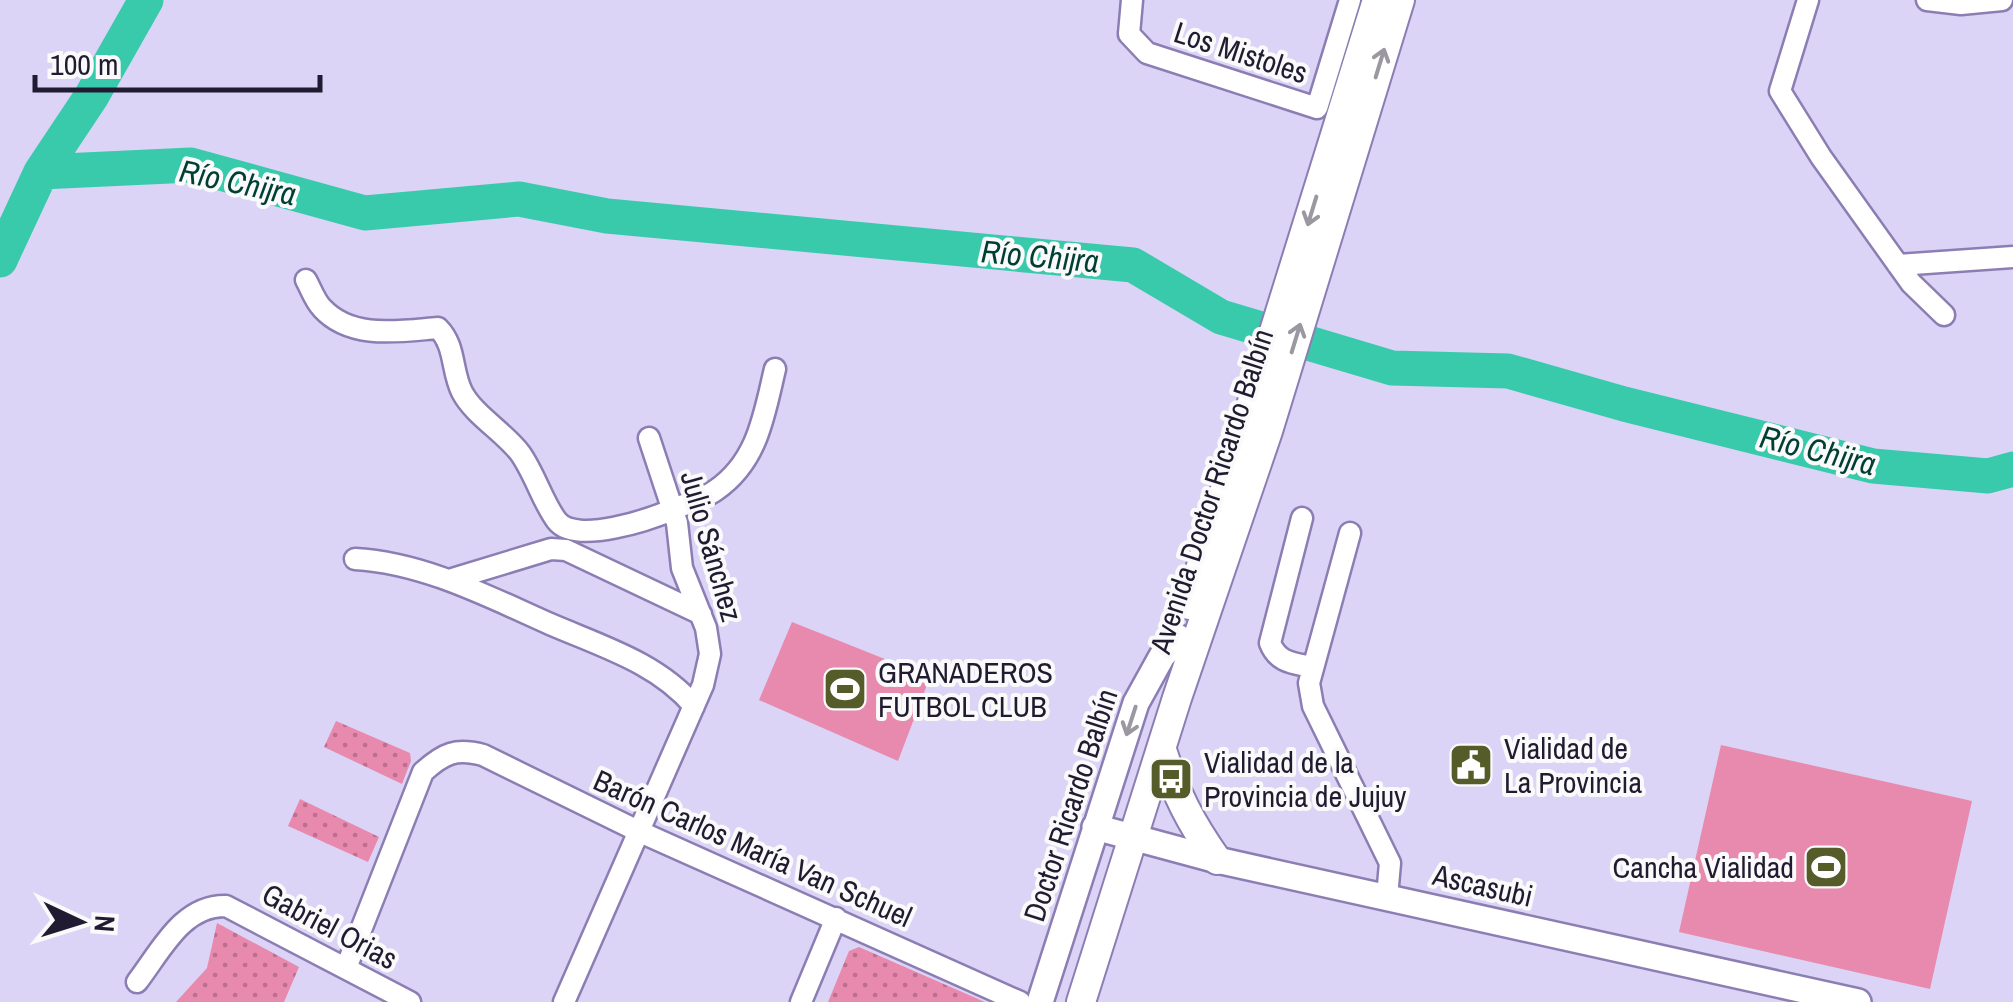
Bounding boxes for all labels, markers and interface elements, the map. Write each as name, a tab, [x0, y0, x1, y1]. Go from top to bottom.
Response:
street label: Los Mistoles	[1169, 12, 1313, 92]
scale bar	[35, 30, 320, 92]
text: 100 m	[50, 44, 118, 84]
one-way arrow	[1372, 48, 1390, 80]
water label: Río Chijra	[176, 149, 300, 215]
one-way arrow	[1302, 195, 1320, 226]
water label: Río Chijra	[979, 229, 1101, 283]
one-way arrow	[1288, 323, 1306, 354]
street label: Avenida Doctor Ricardo Balbín	[1139, 324, 1282, 659]
water label: Río Chijra	[1755, 415, 1881, 485]
street label: Julio Sánchez	[671, 466, 753, 626]
place label: GRANADEROS FUTBOL CLUB	[878, 652, 1053, 726]
sports icon: GRANADEROS FUTBOL CLUB	[822, 666, 868, 712]
street label: Doctor Ricardo Balbín	[1014, 684, 1126, 926]
one-way arrow	[1120, 704, 1138, 736]
place label: Vialidad de La Provincia	[1504, 728, 1642, 802]
place label: Vialidad de la Provincia de Jujuy	[1204, 742, 1407, 816]
public building icon: Vialidad de La Provincia	[1448, 742, 1494, 788]
bus stop icon: Vialidad de la Provincia de Jujuy	[1148, 756, 1194, 802]
street label: Barón Carlos María Van Schuel	[588, 760, 918, 936]
sports icon: Cancha Vialidad	[1803, 844, 1849, 890]
place label: Cancha Vialidad	[1613, 847, 1794, 887]
street label: Ascasubi	[1428, 854, 1537, 916]
north arrow	[30, 872, 130, 972]
street label: Gabriel Orias	[255, 874, 405, 978]
text: N	[85, 914, 124, 933]

